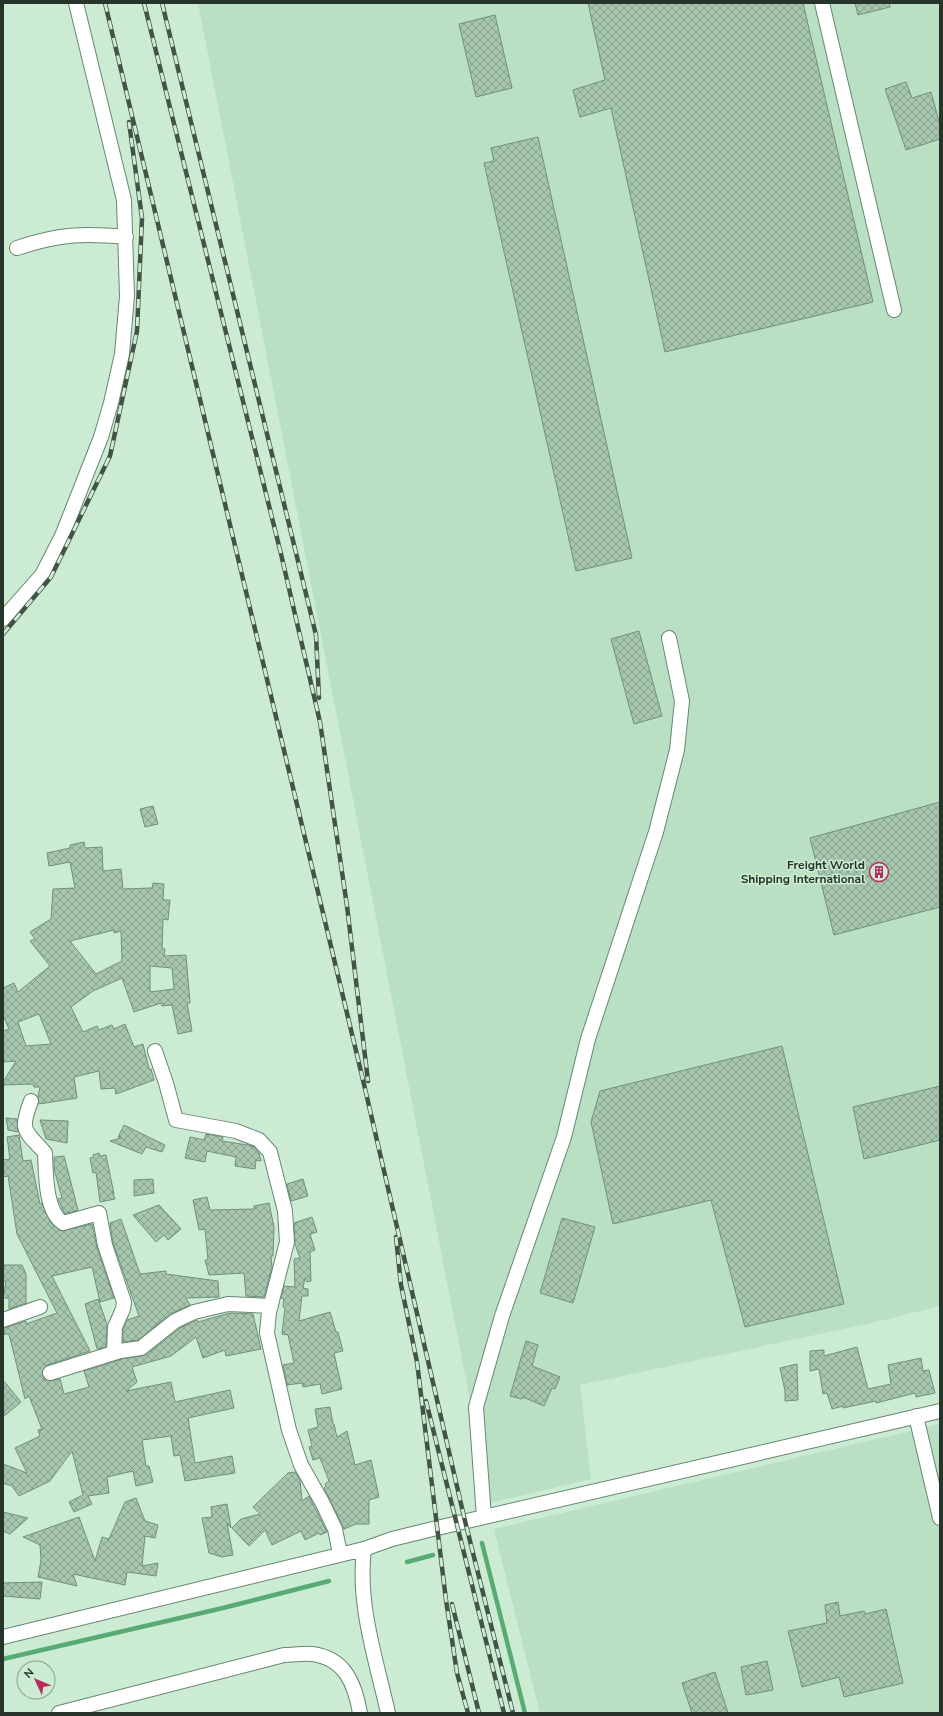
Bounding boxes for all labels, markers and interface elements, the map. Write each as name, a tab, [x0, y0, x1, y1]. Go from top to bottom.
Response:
place label: Freight World Shipping International	[741, 857, 865, 887]
building icon: Freight World Shipping International	[868, 861, 890, 883]
north arrow	[16, 1660, 56, 1700]
text: N	[21, 1665, 37, 1682]

